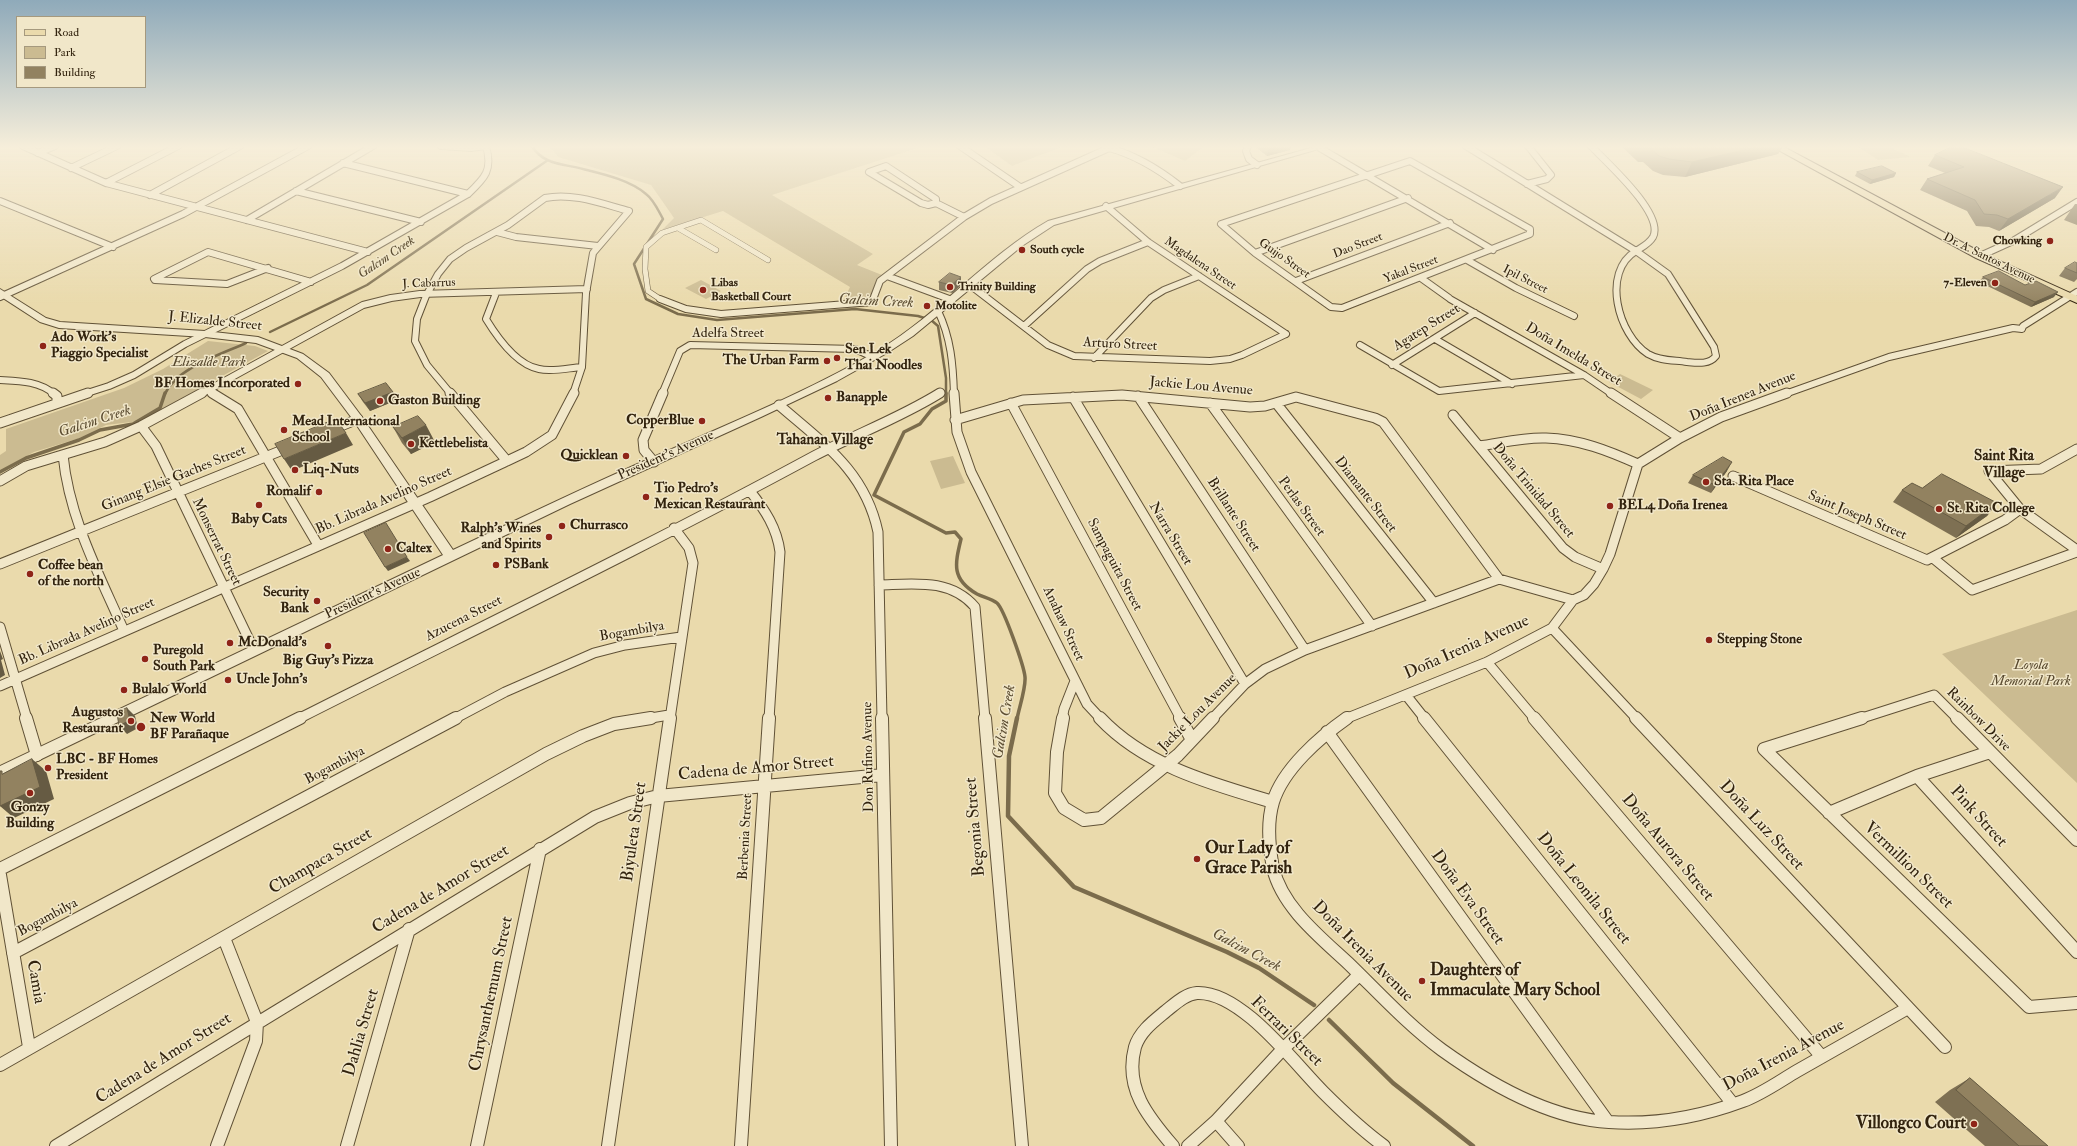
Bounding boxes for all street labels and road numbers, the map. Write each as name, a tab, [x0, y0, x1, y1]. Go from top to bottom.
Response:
street label: Dao Street	[1331, 230, 1385, 262]
street label: Dr. A. Santos Avenue	[1941, 231, 2037, 287]
street label: Magdalena Street	[1161, 235, 1239, 293]
street label: Guijo Street	[1256, 236, 1312, 282]
street label: Yakal Street	[1382, 253, 1440, 287]
street label: Ipil Street	[1500, 263, 1550, 297]
street label: J. Cabarrus	[402, 276, 456, 292]
street label: Agatep Street	[1390, 301, 1464, 355]
street label: J. Elizalde Street	[167, 309, 263, 335]
street label: Doña Imelda Street	[1522, 320, 1624, 390]
street label: Adelfa Street	[692, 326, 764, 342]
street label: Arturo Street	[1082, 335, 1158, 355]
street label: Doña Irenea Avenue	[1687, 368, 1799, 426]
street label: Jackie Lou Avenue	[1149, 374, 1253, 400]
street label: President's Avenue	[615, 427, 717, 485]
street label: Doña Trinidad Street	[1488, 440, 1578, 542]
street label: Ginang Elsie Gaches Street	[99, 442, 249, 516]
street label: Diamante Street	[1330, 454, 1400, 536]
street label: Bb. Librada Avelino Street	[313, 463, 455, 539]
street label: Perlas Street	[1274, 474, 1328, 540]
street label: Brillante Street	[1203, 475, 1263, 555]
street label: Saint Joseph Street	[1805, 488, 1909, 544]
street label: Monserrat Street	[188, 495, 244, 589]
street label: Narra Street	[1145, 499, 1195, 569]
street label: Sampaguita Street	[1083, 516, 1145, 614]
street label: President's Avenue	[323, 565, 423, 623]
street label: Anahaw Street	[1038, 584, 1088, 664]
street label: Azucena Street	[423, 592, 505, 646]
street label: Bb. Librada Avelino Street	[16, 594, 158, 670]
street label: Doña Irenia Avenue	[1401, 611, 1533, 685]
street label: Bogambilya	[598, 618, 666, 646]
street label: Jackie Lou Avenue	[1155, 670, 1241, 756]
street label: Rainbow Drive	[1942, 684, 2014, 756]
street label: Don Rufino Avenue	[860, 702, 878, 812]
street label: Bogambilya	[302, 743, 368, 789]
street label: Cadena de Amor Street	[677, 752, 835, 786]
street label: Begonia Street	[961, 776, 991, 878]
street label: Doña Luz Street	[1714, 777, 1808, 875]
street label: Biyuleta Street	[618, 781, 652, 883]
street label: Pink Street	[1945, 782, 2011, 852]
street label: Doña Aurora Street	[1616, 790, 1718, 906]
street label: Berbenia Street	[735, 793, 757, 881]
street label: Vermillion Street	[1859, 818, 1957, 914]
street label: Champaca Street	[266, 824, 376, 900]
street label: Doña Leonila Street	[1532, 829, 1634, 949]
street label: Cadena de Amor Street	[369, 841, 513, 939]
street label: Doña Eva Street	[1426, 847, 1508, 949]
street label: Bogambilya	[15, 895, 81, 941]
street label: Doña Irenia Avenue	[1307, 897, 1417, 1007]
street label: Chrysanthemum Street	[466, 915, 518, 1073]
street label: Camia	[21, 959, 49, 1005]
street label: Dahlia Street	[340, 987, 384, 1079]
street label: Ferrari Street	[1246, 993, 1326, 1071]
street label: Cadena de Amor Street	[92, 1009, 236, 1109]
street label: Doña Irenia Avenue	[1720, 1015, 1848, 1097]

